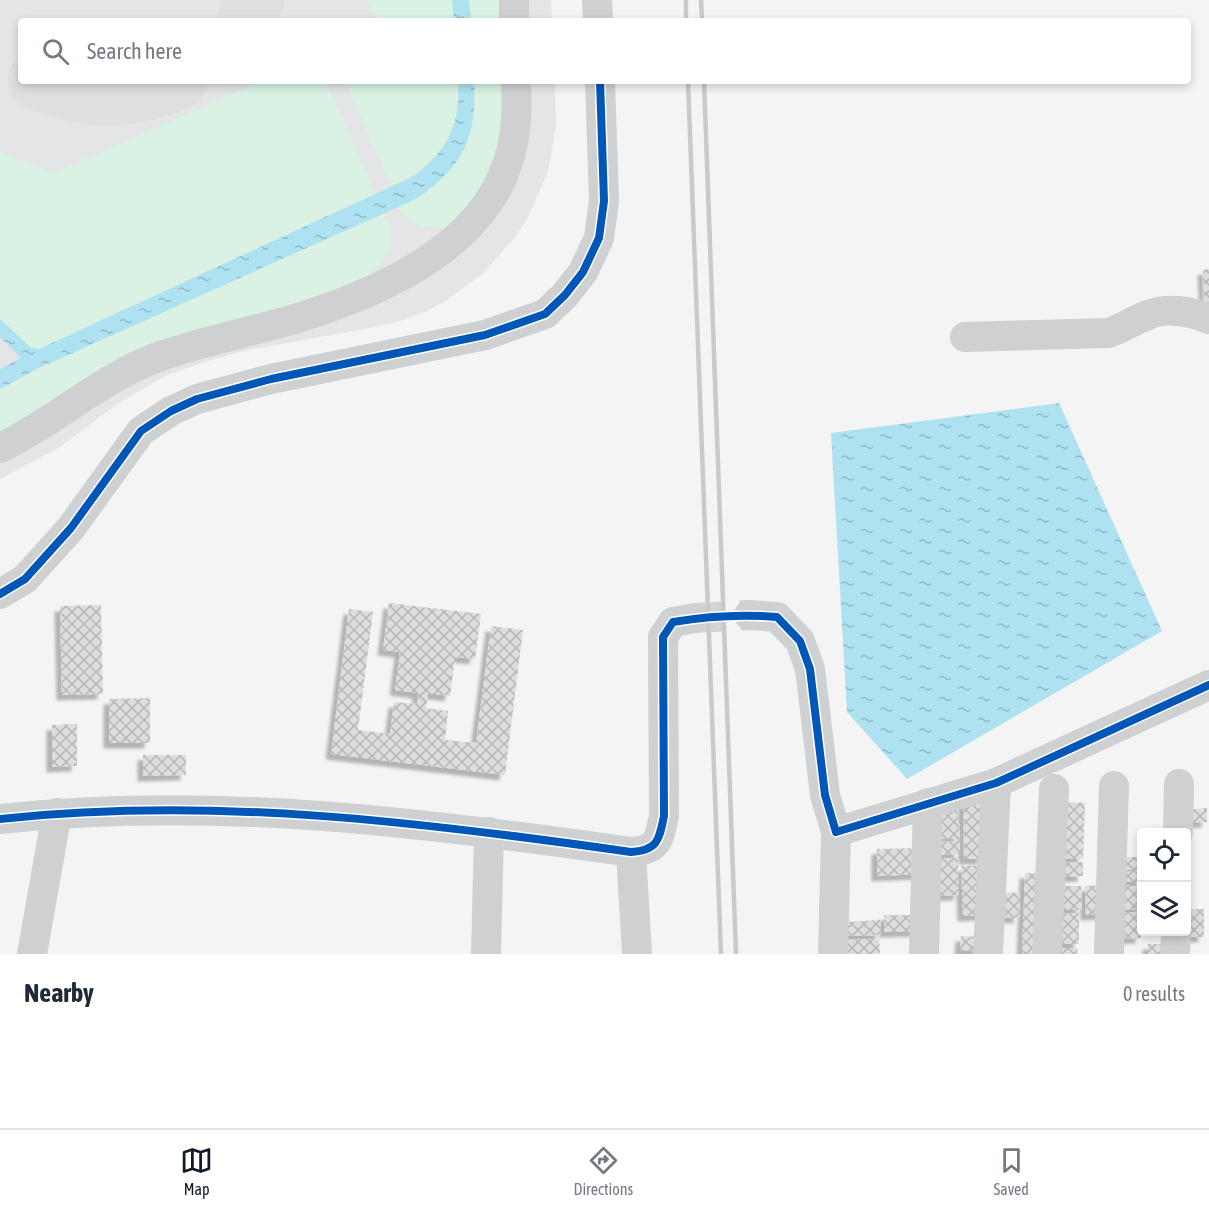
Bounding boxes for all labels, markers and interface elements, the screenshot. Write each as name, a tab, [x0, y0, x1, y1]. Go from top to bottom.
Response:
search box	[18, 18, 1191, 84]
icon: search	[39, 35, 72, 68]
text: Search here	[87, 38, 182, 64]
map controls	[1137, 828, 1191, 936]
button: locate	[1137, 828, 1191, 882]
button: layers	[1137, 882, 1191, 936]
text: Nearby	[24, 978, 94, 1008]
text: 0 results	[1123, 982, 1185, 1005]
tab: Map	[180, 1144, 213, 1198]
tab: Directions	[573, 1144, 633, 1198]
tab: Saved	[993, 1144, 1029, 1198]

